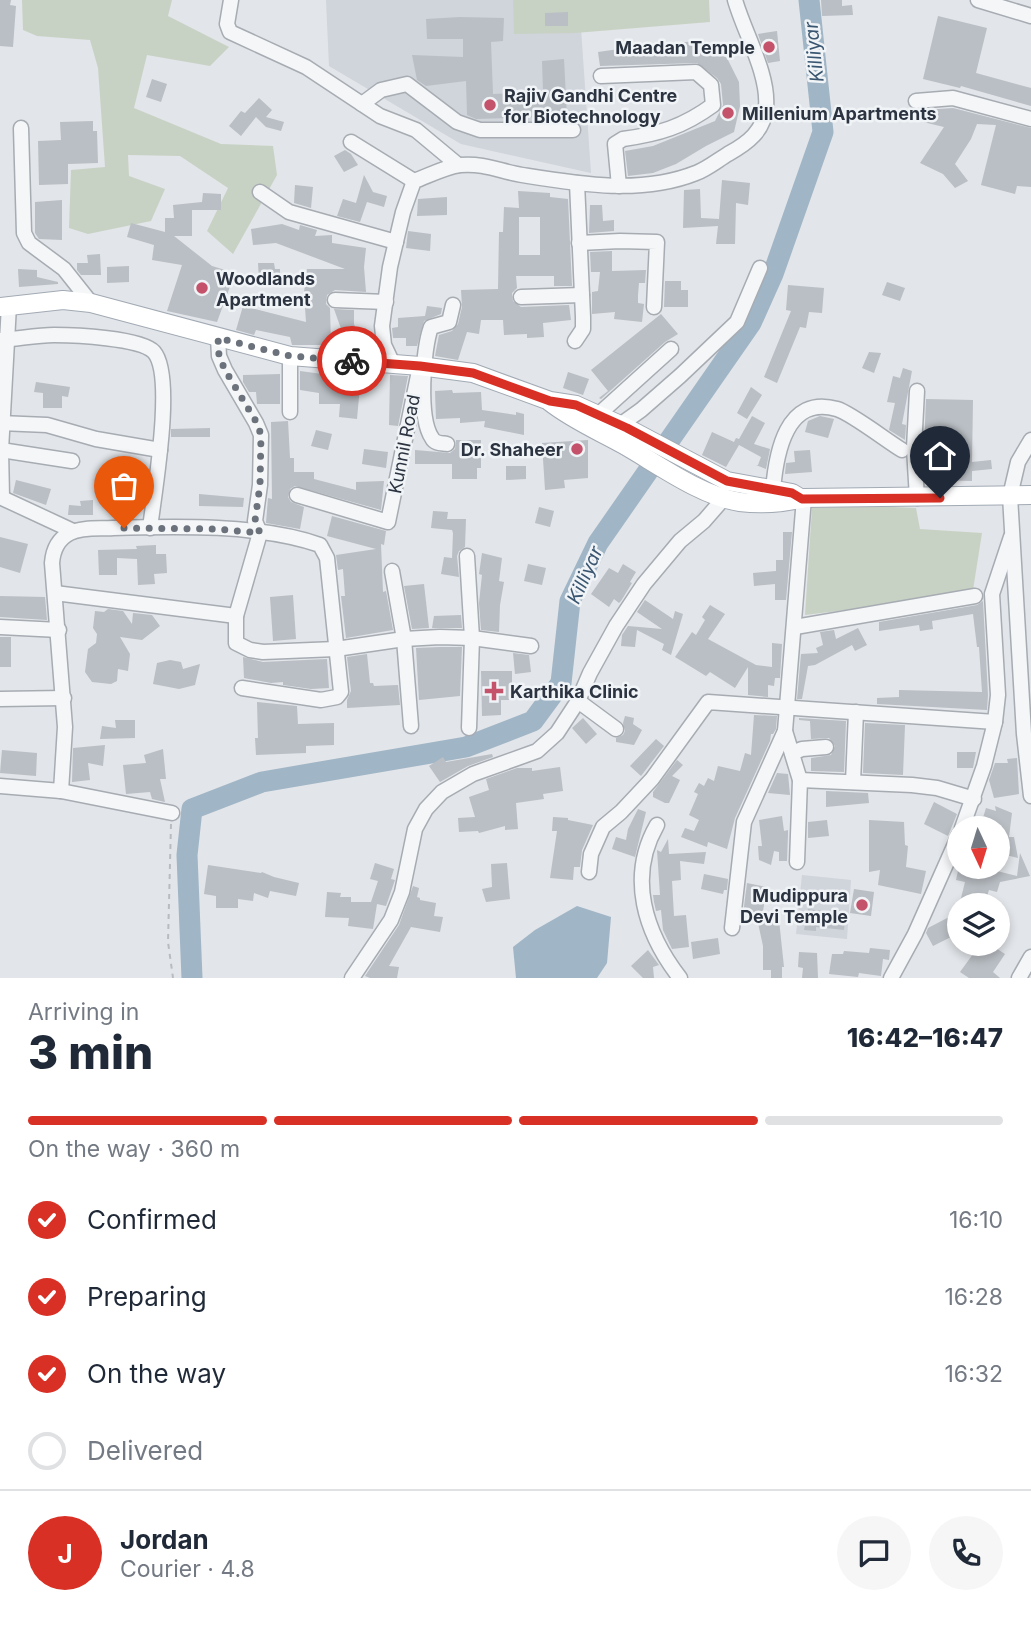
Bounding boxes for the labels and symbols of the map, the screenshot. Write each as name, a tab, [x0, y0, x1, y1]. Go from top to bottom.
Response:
water label: Killiyar	[799, 20, 829, 83]
place label: Maadan Temple	[615, 37, 755, 58]
marker: Maadan Temple	[761, 39, 777, 55]
place label: Rajiv Gandhi Centre for Biotechnology	[504, 85, 678, 127]
marker: Rajiv Gandhi Centre for Biotechnology	[482, 97, 498, 113]
place label: Millenium Apartments	[742, 103, 937, 124]
marker: Millenium Apartments	[720, 105, 736, 121]
place label: Woodlands Apartment	[216, 268, 315, 310]
marker: Woodlands Apartment	[194, 280, 210, 296]
courier	[317, 326, 387, 396]
street label: Kunnil Road	[384, 393, 424, 495]
pin	[910, 426, 970, 498]
place label: Dr. Shaheer	[461, 439, 563, 460]
marker: Dr. Shaheer	[569, 441, 585, 457]
pin	[94, 456, 154, 528]
water label: Killiyar	[562, 542, 608, 607]
marker: Karthika Clinic	[484, 681, 504, 701]
place label: Karthika Clinic	[510, 681, 639, 702]
north arrow	[947, 816, 1010, 878]
place label: Mudippura Devi Temple	[740, 885, 848, 927]
marker: Mudippura Devi Temple	[854, 897, 870, 913]

